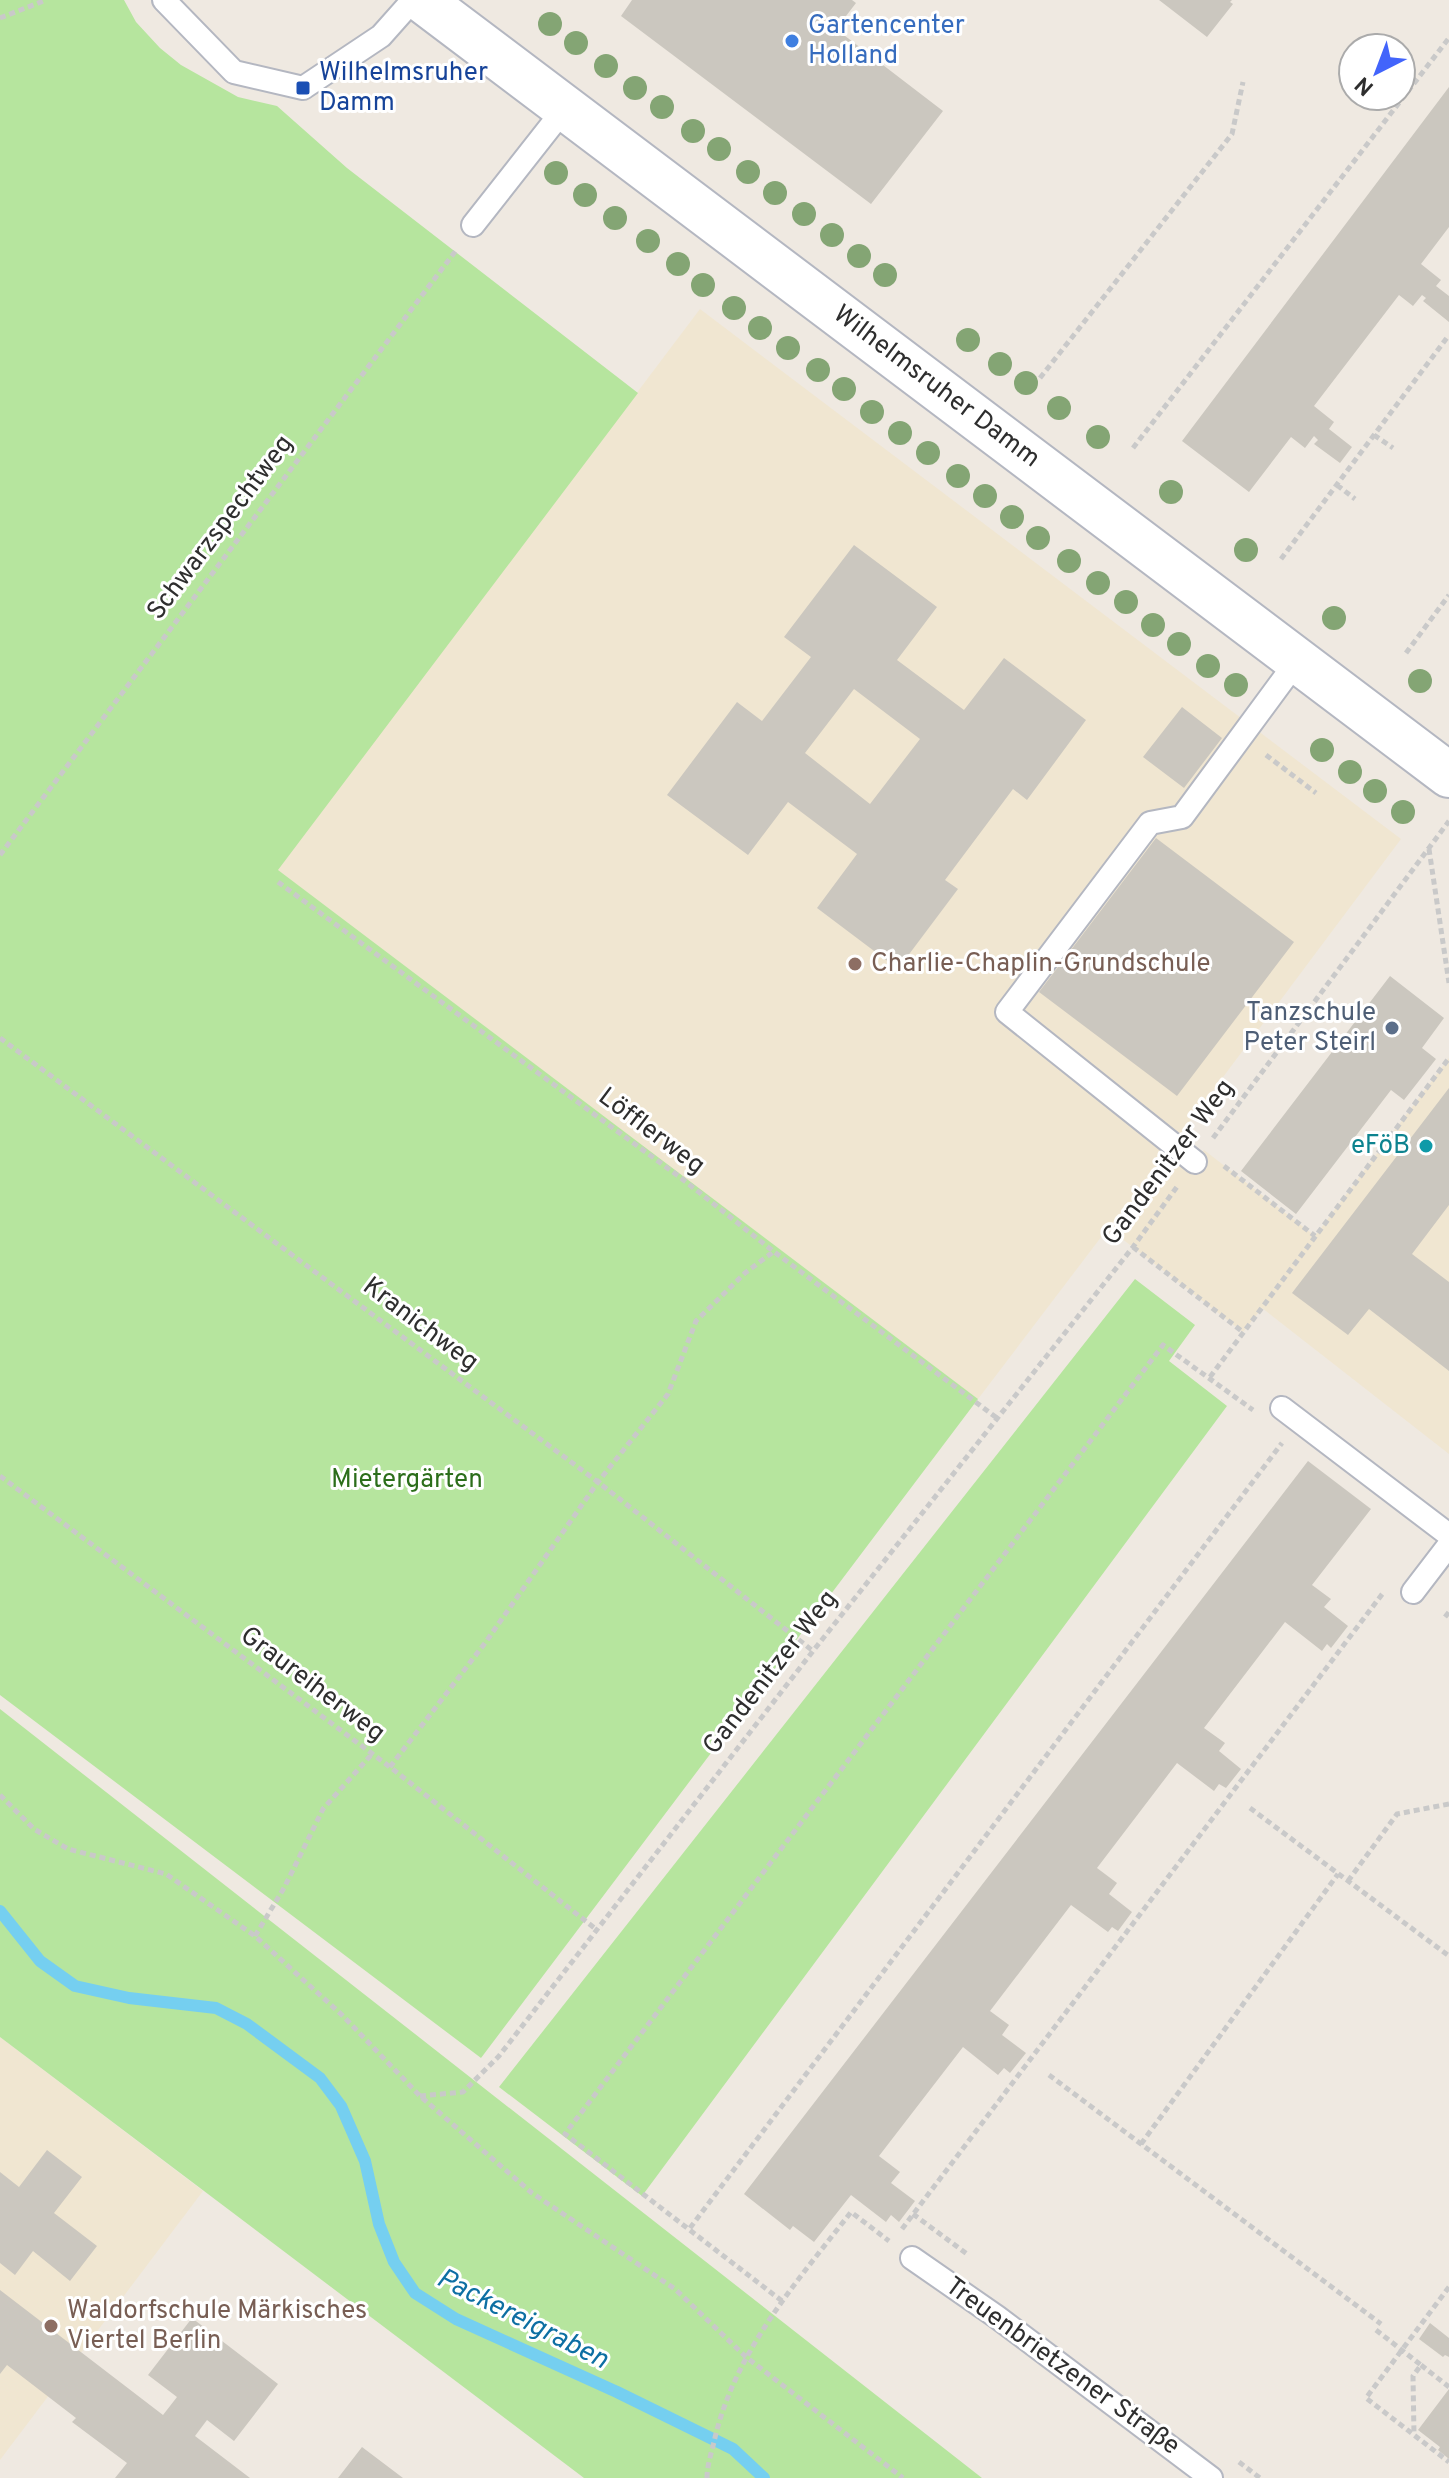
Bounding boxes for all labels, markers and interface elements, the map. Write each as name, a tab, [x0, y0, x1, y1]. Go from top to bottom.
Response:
place label: Gartencenter Holland	[808, 10, 965, 73]
marker: Gartencenter Holland	[783, 32, 801, 50]
north arrow	[1337, 32, 1417, 112]
place label: Wilhelmsruher Damm	[319, 57, 488, 120]
text: N	[1350, 70, 1380, 100]
marker: Wilhelmsruher Damm	[294, 79, 312, 97]
street label: Wilhelmsruher Damm	[826, 298, 1046, 476]
street label: Schwarzspechtweg	[141, 429, 301, 627]
place label: Charlie-Chaplin-Grundschule	[871, 948, 1211, 981]
marker: Charlie-Chaplin-Grundschule	[846, 955, 864, 973]
place label: Tanzschule Peter Steirl	[1244, 997, 1376, 1060]
marker: Tanzschule Peter Steirl	[1383, 1019, 1401, 1037]
street label: Gandenitzer Weg	[1096, 1073, 1242, 1253]
street label: Löfflerweg	[591, 1081, 711, 1183]
place label: eFöB	[1351, 1130, 1410, 1163]
marker: eFöB	[1417, 1137, 1435, 1155]
street label: Kranichweg	[355, 1271, 485, 1379]
park label: Mietergärten	[331, 1464, 483, 1497]
street label: Gandenitzer Weg	[696, 1584, 846, 1762]
street label: Graureiherweg	[233, 1620, 391, 1750]
water label: Packereigraben	[430, 2261, 614, 2379]
street label: Treuenbrietzener Straße	[938, 2271, 1186, 2463]
place label: Waldorfschule Märkisches Viertel Berlin	[67, 2295, 367, 2358]
marker: Waldorfschule Märkisches Viertel Berlin	[42, 2317, 60, 2335]

